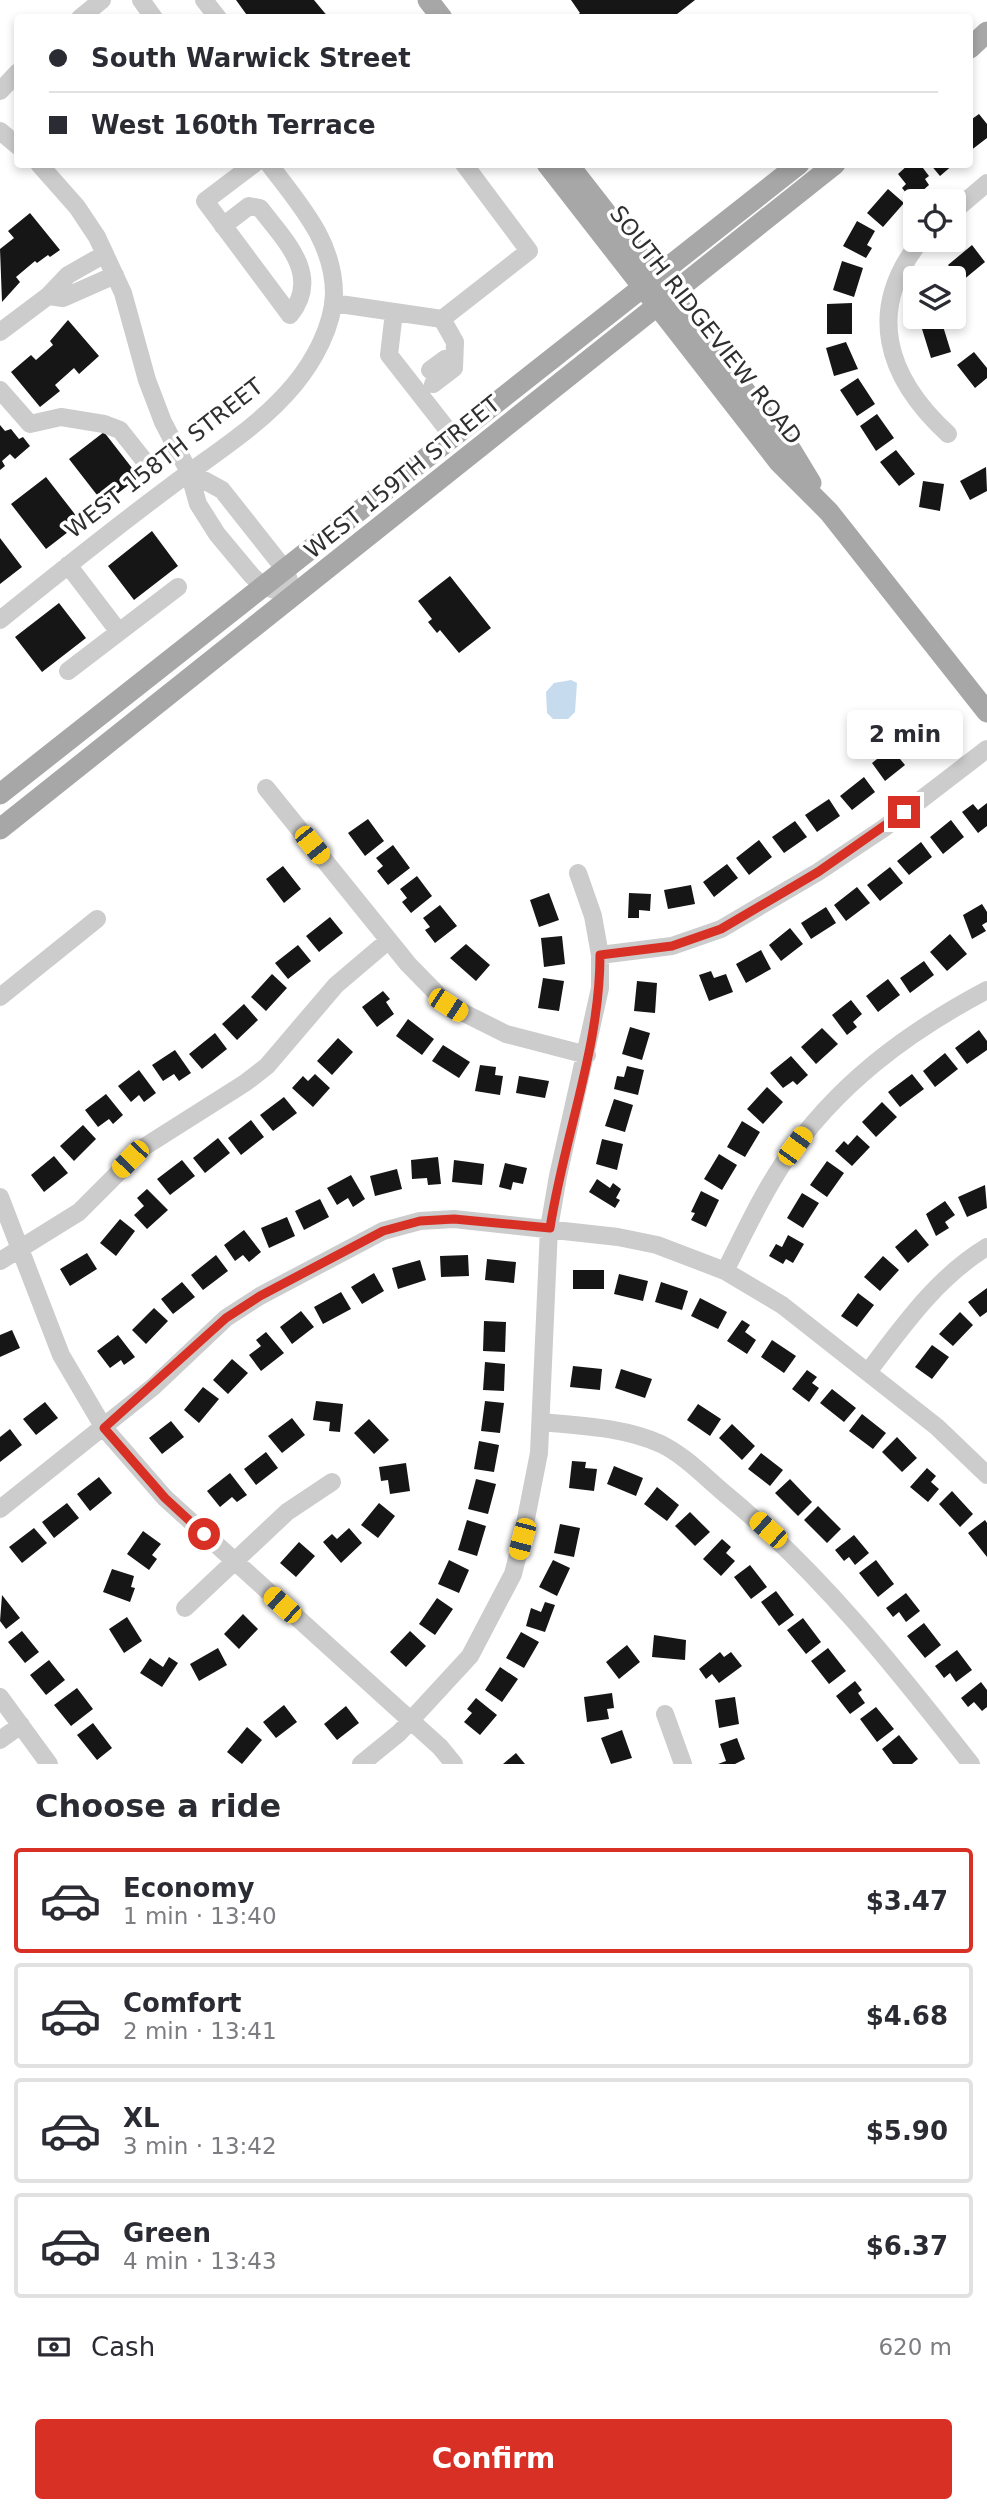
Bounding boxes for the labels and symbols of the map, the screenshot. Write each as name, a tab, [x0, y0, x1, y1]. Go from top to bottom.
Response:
street label: SOUTH RIDGEVIEW ROAD	[605, 201, 807, 449]
street label: WEST 158TH STREET	[60, 372, 269, 543]
street label: WEST 159TH STREET	[299, 390, 506, 564]
callout: 2 min	[846, 710, 962, 760]
route end	[888, 796, 920, 828]
car	[291, 822, 334, 868]
car	[425, 985, 472, 1025]
car	[775, 1123, 816, 1169]
car	[108, 1137, 153, 1181]
car	[746, 1508, 791, 1552]
car	[507, 1516, 538, 1562]
route start	[188, 1518, 220, 1550]
car	[260, 1583, 305, 1627]

